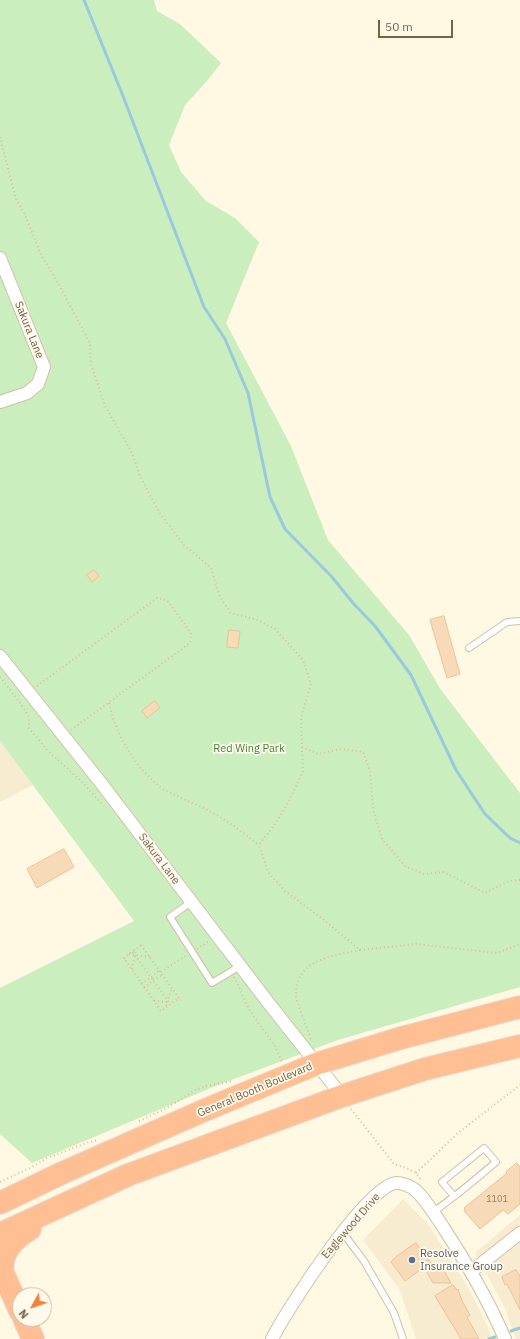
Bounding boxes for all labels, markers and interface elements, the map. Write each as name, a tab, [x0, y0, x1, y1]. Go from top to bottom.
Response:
scale bar	[380, 12, 455, 38]
text: 50 m	[385, 19, 413, 34]
street label: Sakura Lane	[12, 300, 46, 360]
park label: Red Wing Park	[213, 742, 285, 756]
street label: Sakura Lane	[136, 831, 182, 887]
street label: General Booth Boulevard	[195, 1060, 315, 1120]
street label: Eaglewood Drive	[319, 1191, 383, 1261]
house number: 1101	[486, 1194, 508, 1204]
place label: Resolve Insurance Group	[420, 1247, 503, 1273]
marker: Resolve Insurance Group	[407, 1255, 417, 1265]
north arrow	[12, 1287, 52, 1327]
text: N	[16, 1307, 31, 1322]

